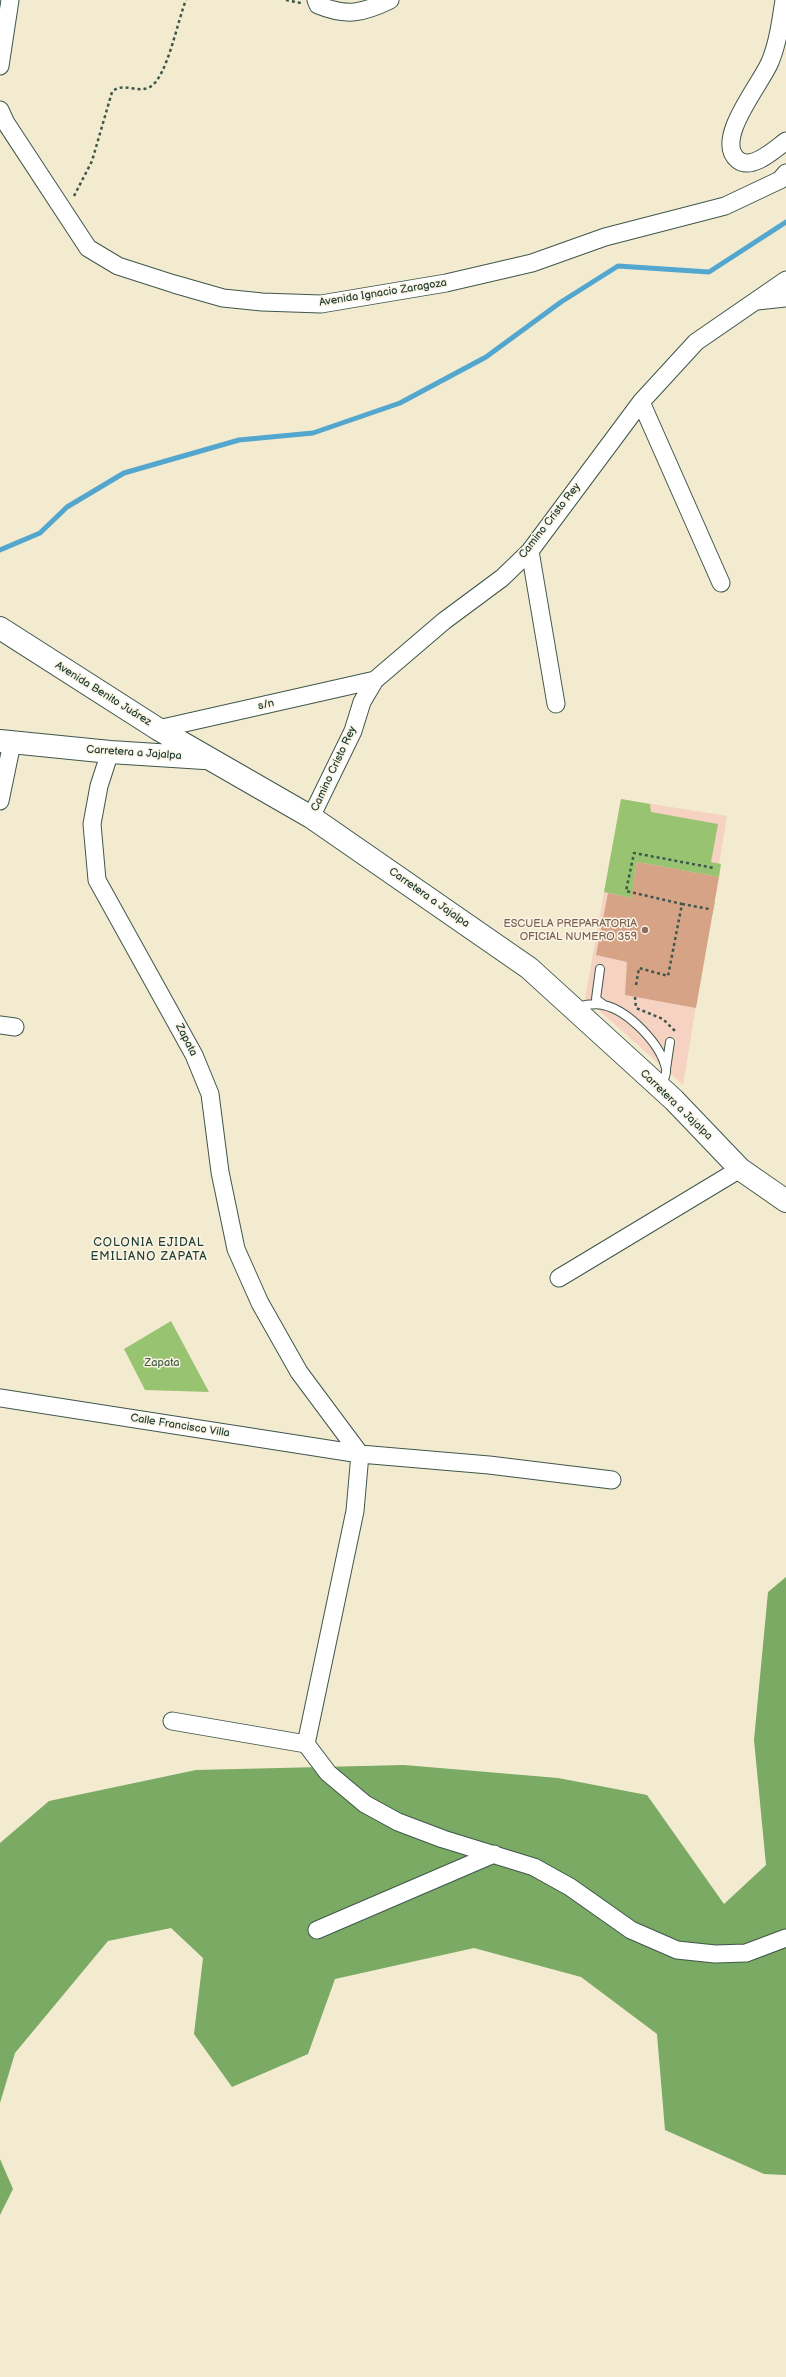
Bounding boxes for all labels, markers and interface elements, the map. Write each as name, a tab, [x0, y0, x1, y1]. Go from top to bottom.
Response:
street label: Avenida Ignacio Zaragoza	[318, 276, 448, 310]
street label: Camino Cristo Rey	[516, 481, 584, 561]
street label: Avenida Benito Juárez	[52, 659, 154, 729]
street label: s/n	[257, 697, 275, 713]
street label: Camino Cristo Rey	[308, 724, 360, 814]
street label: Carretera a Jajalpa	[86, 743, 182, 763]
street label: Carretera a Jajalpa	[386, 865, 472, 931]
place label: ESCUELA PREPARATORIA OFICIAL NUMERO 359	[503, 917, 637, 943]
marker: ESCUELA PREPARATORIA OFICIAL NUMERO 359	[640, 925, 650, 935]
street label: Zapata	[172, 1021, 200, 1059]
street label: Carretera a Jajalpa	[637, 1067, 715, 1143]
district label: COLONIA EJIDAL EMILIANO ZAPATA	[90, 1236, 208, 1264]
park label: Zapata	[145, 1356, 179, 1370]
street label: Calle Francisco Villa	[129, 1412, 231, 1440]

